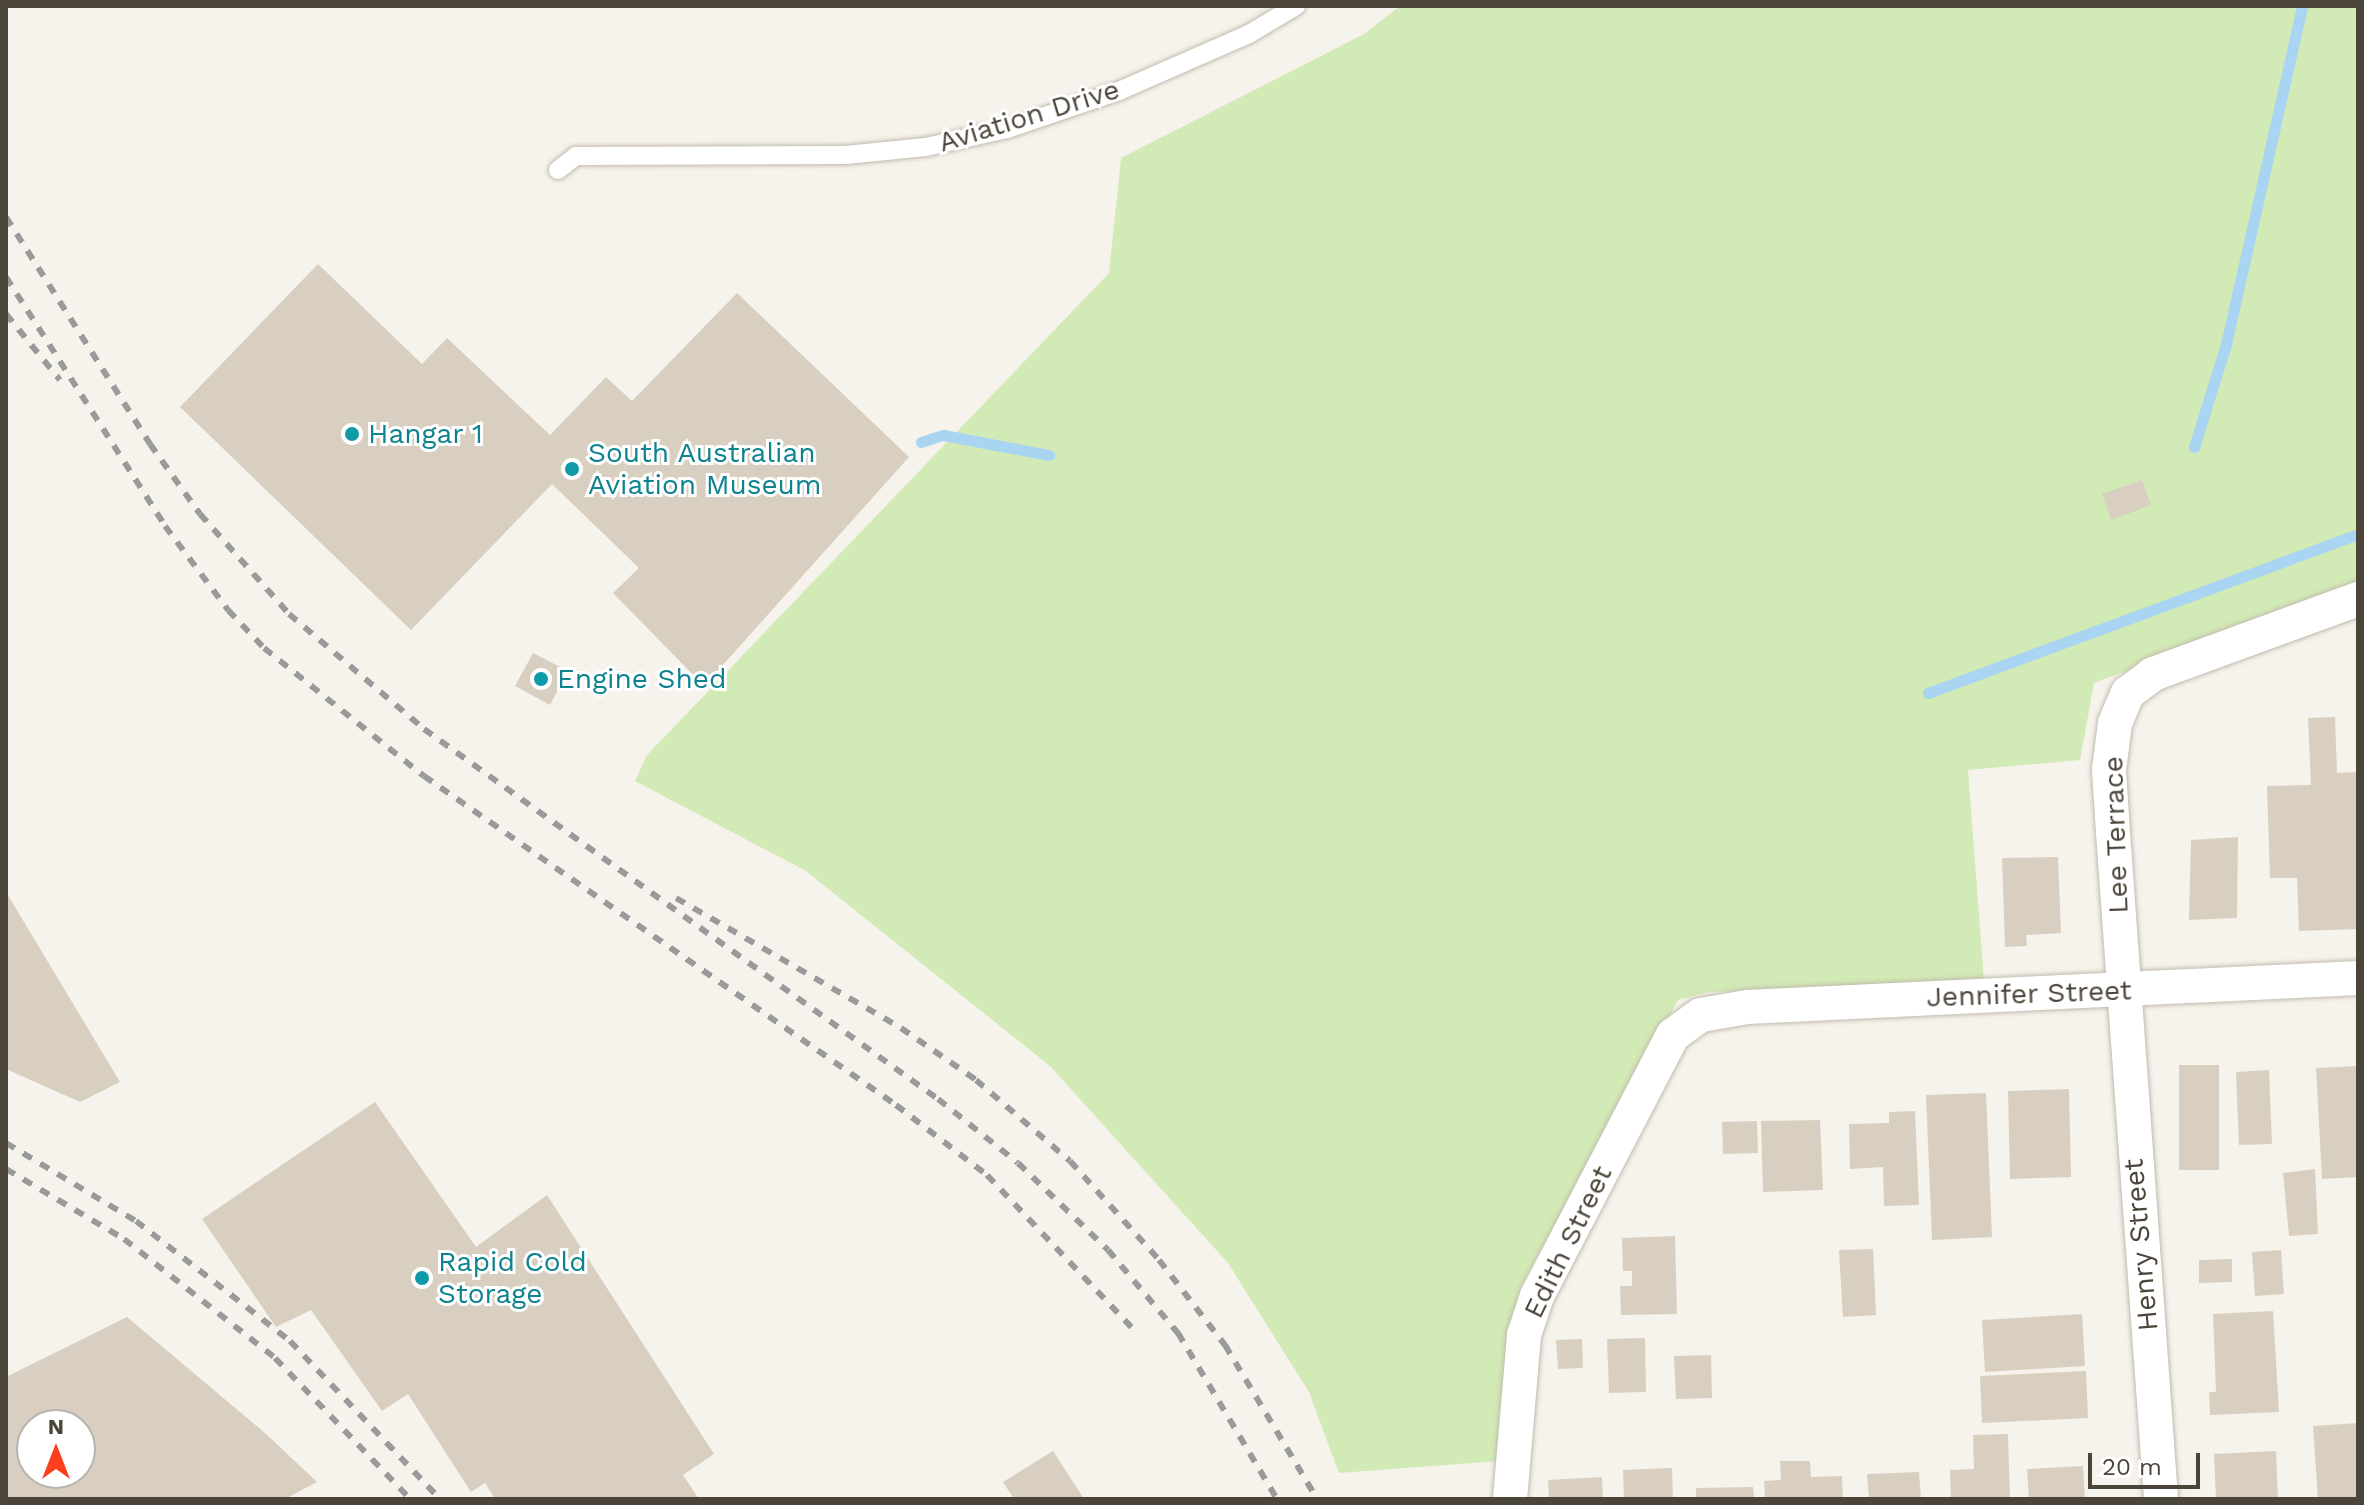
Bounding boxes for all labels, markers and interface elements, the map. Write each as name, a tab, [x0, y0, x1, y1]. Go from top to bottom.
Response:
street label: Aviation Drive	[935, 73, 1123, 159]
place label: Hangar 1	[368, 417, 484, 451]
marker: Hangar 1	[343, 425, 361, 443]
place label: South Australian Aviation Museum	[588, 436, 822, 502]
marker: South Australian Aviation Museum	[563, 460, 581, 478]
place label: Engine Shed	[557, 662, 727, 696]
marker: Engine Shed	[532, 670, 550, 688]
street label: Lee Terrace	[2096, 755, 2136, 915]
street label: Jennifer Street	[1926, 974, 2132, 1014]
street label: Henry Street	[2117, 1157, 2165, 1333]
street label: Edith Street	[1517, 1160, 1619, 1324]
place label: Rapid Cold Storage	[438, 1245, 587, 1311]
marker: Rapid Cold Storage	[413, 1269, 431, 1287]
north arrow	[16, 1409, 96, 1489]
text: N	[48, 1414, 64, 1439]
scale bar	[2092, 1437, 2204, 1487]
text: 20 m	[2102, 1453, 2162, 1481]

